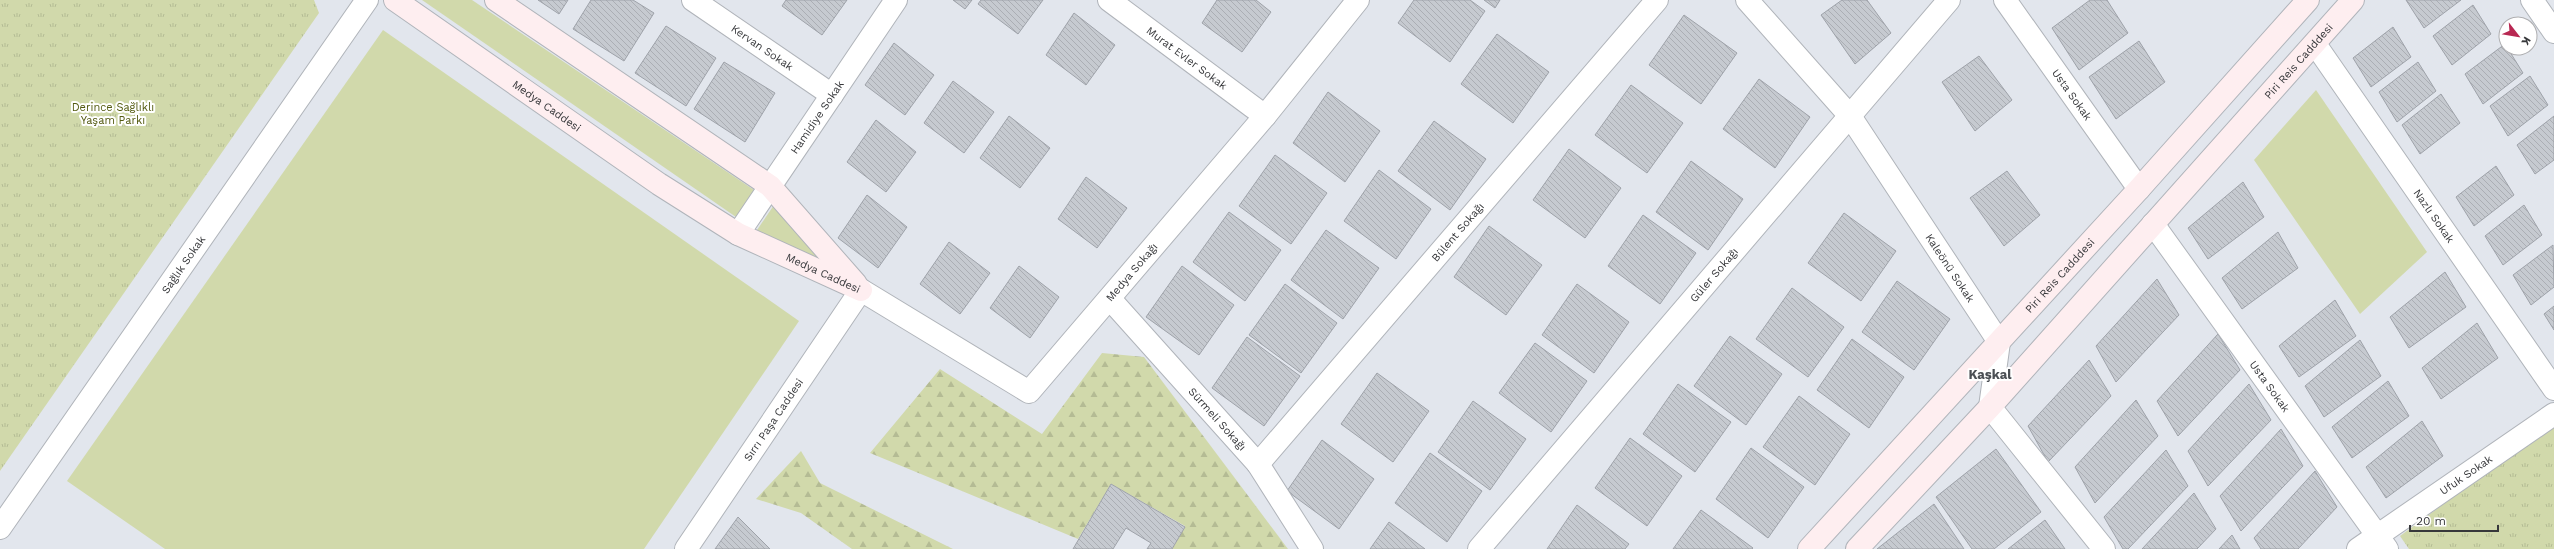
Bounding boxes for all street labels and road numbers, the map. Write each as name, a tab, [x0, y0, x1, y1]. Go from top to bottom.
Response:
street label: Piri Reis Cadddesi	[2262, 21, 2336, 102]
street label: Kervan Sokak	[729, 22, 796, 74]
street label: Murat Evler Sokak	[1144, 24, 1229, 93]
street label: Usta Sokak	[2049, 67, 2094, 123]
street label: Medya Caddesi	[510, 78, 583, 135]
street label: Hamidiye Sokak	[788, 78, 847, 157]
street label: Nazlı Sokak	[2410, 187, 2457, 245]
street label: Bülent Sokağı	[1429, 200, 1487, 264]
street label: Kaleönü Sokak	[1922, 231, 1977, 305]
street label: Sağlık Sokak	[159, 233, 208, 296]
street label: Piri Reis Cadddesi	[2023, 236, 2097, 316]
street label: Medya Sokağı	[1103, 240, 1161, 304]
street label: Güler Sokağı	[1687, 245, 1741, 305]
street label: Medya Caddesi	[784, 251, 862, 296]
street label: Usta Sokak	[2247, 358, 2292, 415]
street label: Sırrı Paşa Caddesi	[741, 376, 806, 464]
street label: Sürmeli Sokağı	[1186, 385, 1249, 453]
street label: Ufuk Sokak	[2437, 452, 2495, 498]

